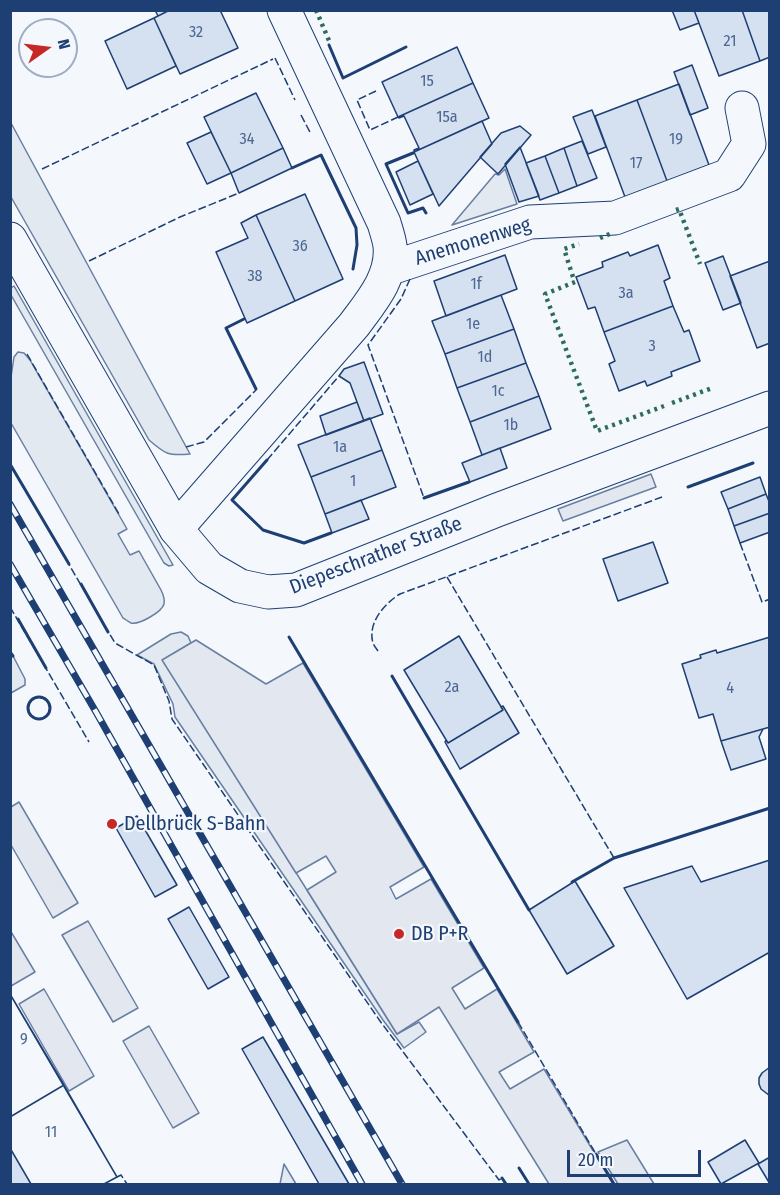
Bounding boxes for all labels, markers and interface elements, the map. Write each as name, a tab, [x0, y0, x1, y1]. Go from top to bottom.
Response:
north arrow	[18, 18, 78, 78]
house number: 32	[189, 23, 203, 43]
house number: 21	[724, 32, 736, 52]
text: N	[54, 37, 74, 51]
house number: 15	[420, 72, 434, 92]
house number: 15a	[436, 108, 458, 128]
house number: 34	[240, 130, 254, 150]
house number: 19	[669, 130, 683, 150]
house number: 17	[630, 154, 642, 174]
street label: Anemonenweg	[412, 213, 534, 271]
house number: 36	[292, 237, 308, 257]
house number: 38	[247, 267, 263, 287]
house number: 1f	[470, 275, 482, 295]
house number: 3a	[618, 284, 634, 304]
house number: 1e	[466, 315, 480, 335]
house number: 3	[648, 337, 656, 357]
house number: 1d	[478, 348, 492, 368]
house number: 1c	[491, 382, 505, 402]
house number: 1b	[504, 416, 518, 436]
house number: 1a	[333, 438, 347, 458]
house number: 1	[350, 472, 356, 492]
street label: Diepeschrather Straße	[286, 512, 466, 600]
house number: 2a	[445, 678, 459, 698]
house number: 4	[726, 679, 734, 699]
place label: Dellbrück S-Bahn	[124, 812, 266, 836]
marker: Dellbrück S-Bahn	[105, 817, 119, 831]
place label: DB P+R	[411, 922, 468, 946]
marker: DB P+R	[392, 927, 406, 941]
house number: 9	[20, 1030, 28, 1050]
house number: 11	[45, 1123, 57, 1143]
scale bar	[570, 1138, 704, 1176]
text: 20 m	[578, 1149, 613, 1171]

